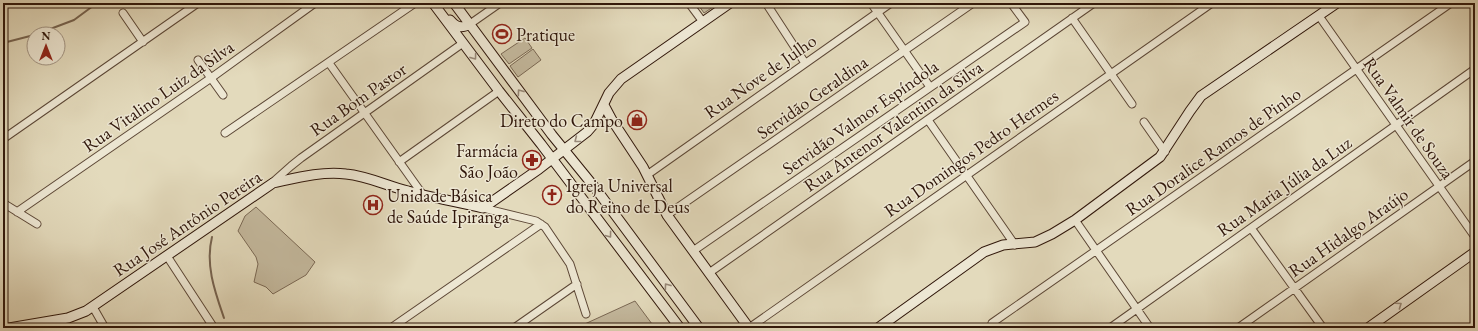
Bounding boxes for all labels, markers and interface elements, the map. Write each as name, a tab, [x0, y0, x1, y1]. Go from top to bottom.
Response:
sports icon: Pratique	[491, 23, 513, 45]
place label: Pratique	[516, 23, 575, 46]
north arrow	[26, 26, 66, 66]
text: N	[42, 29, 51, 43]
street label: Rua Nove de Julho	[699, 29, 821, 123]
street label: Rua Vitalino Luiz da Silva	[78, 35, 239, 157]
street label: Servidão Geraldina	[752, 50, 873, 144]
one-way arrow	[469, 53, 476, 60]
street label: Rua Valmir de Souza	[1358, 53, 1460, 184]
street label: Servidão Valmor Espíndola	[778, 54, 943, 180]
street label: Rua Antenor Valentim da Silva	[799, 55, 988, 197]
street label: Rua Bom Pastor	[305, 57, 411, 141]
street label: Rua Doralice Ramos de Pinho	[1121, 82, 1305, 220]
street label: Rua Domingos Pedro Hermes	[879, 84, 1063, 222]
one-way arrow	[518, 90, 525, 97]
place label: Direto do Campo	[500, 109, 623, 132]
shop icon: Direto do Campo	[626, 109, 648, 131]
street label: Rua Maria Júlia da Luz	[1212, 131, 1356, 241]
one-way arrow	[575, 136, 582, 143]
place label: Farmácia São João	[456, 139, 519, 183]
pharmacy icon: Farmácia São João	[521, 149, 543, 171]
street label: Rua José Antônio Pereira	[108, 164, 266, 281]
place label: Igreja Universal do Reino de Deus	[566, 174, 690, 218]
street label: Rua Hidalgo Araújo	[1284, 182, 1412, 282]
place label: Unidade Básica de Saúde Ipiranga	[387, 184, 510, 228]
church icon: Igreja Universal do Reino de Deus	[541, 184, 563, 206]
hospital icon: Unidade Básica de Saúde Ipiranga	[362, 194, 384, 216]
one-way arrow	[604, 231, 611, 238]
one-way arrow	[665, 283, 672, 290]
one-way arrow	[1395, 303, 1402, 310]

